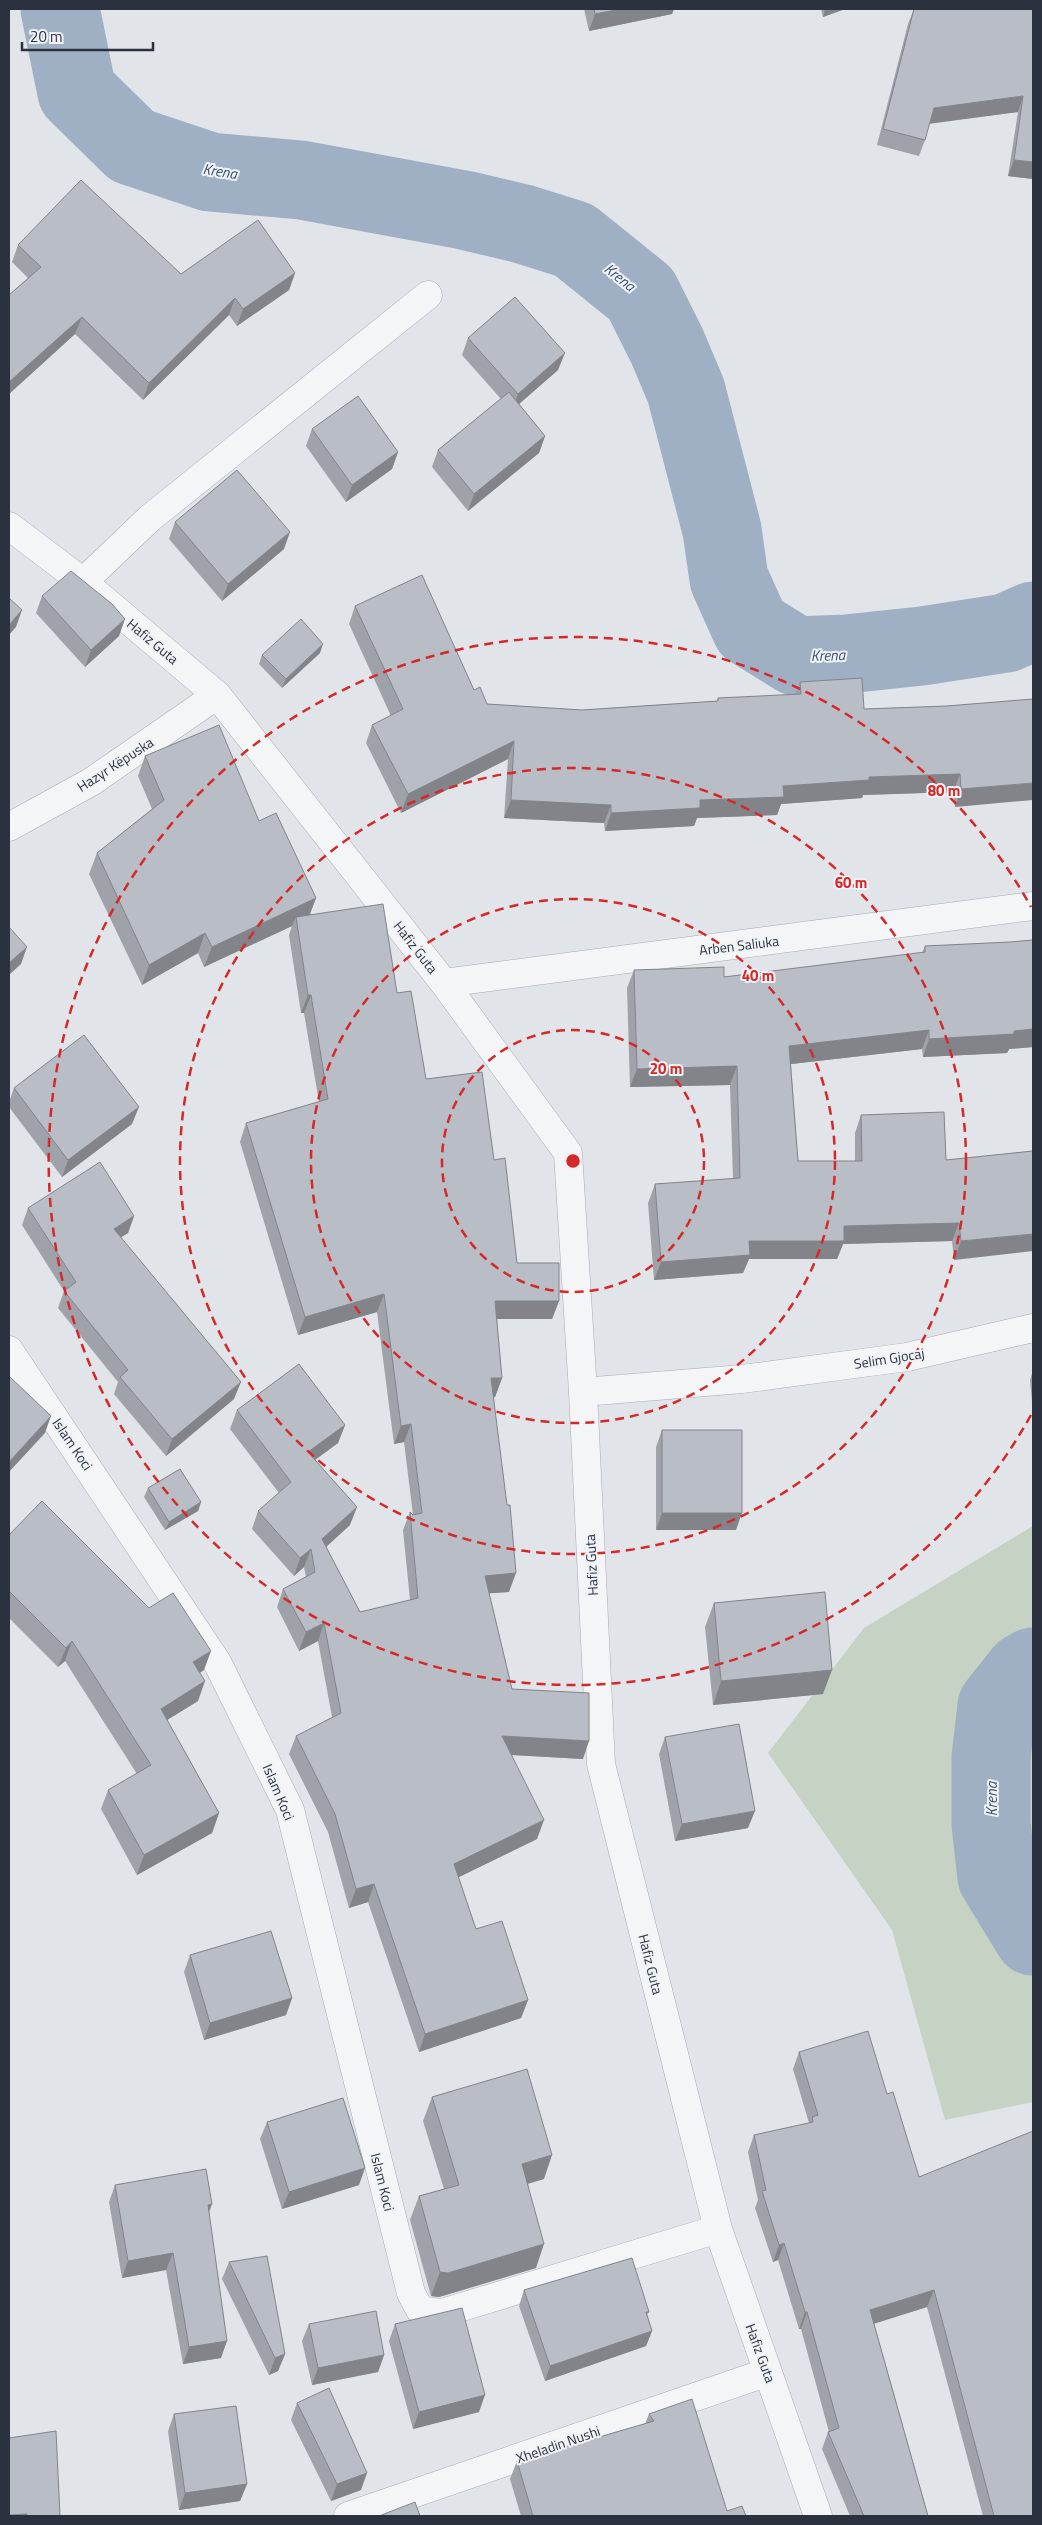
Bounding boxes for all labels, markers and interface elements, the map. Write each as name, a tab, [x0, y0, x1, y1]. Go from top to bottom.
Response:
scale bar	[22, 20, 154, 52]
text: 20 m	[30, 25, 63, 48]
water label: Krena	[201, 157, 240, 185]
water label: Krena	[599, 257, 642, 298]
street label: Hafiz Guta	[123, 613, 183, 669]
water label: Krena	[810, 643, 847, 667]
street label: Hazyr Këpuska	[73, 731, 157, 797]
text: 80 m	[928, 779, 960, 802]
text: 60 m	[835, 871, 867, 894]
street label: Hafiz Guta	[389, 916, 443, 978]
street label: Arben Saliuka	[698, 930, 780, 960]
text: 40 m	[742, 964, 774, 987]
text: 20 m	[650, 1057, 682, 1080]
centre of rings	[564, 1152, 582, 1170]
street label: Selim Gjocaj	[852, 1342, 926, 1374]
street label: Islam Koci	[48, 1414, 98, 1474]
street label: Hafiz Guta	[579, 1534, 603, 1596]
street label: Islam Koci	[258, 1761, 300, 1823]
water label: Krena	[980, 1780, 1003, 1816]
street label: Hafiz Guta	[633, 1932, 669, 1996]
street label: Islam Koci	[366, 2151, 400, 2213]
street label: Hafiz Guta	[741, 2320, 781, 2386]
street label: Xheladin Nushi	[513, 2420, 603, 2468]

